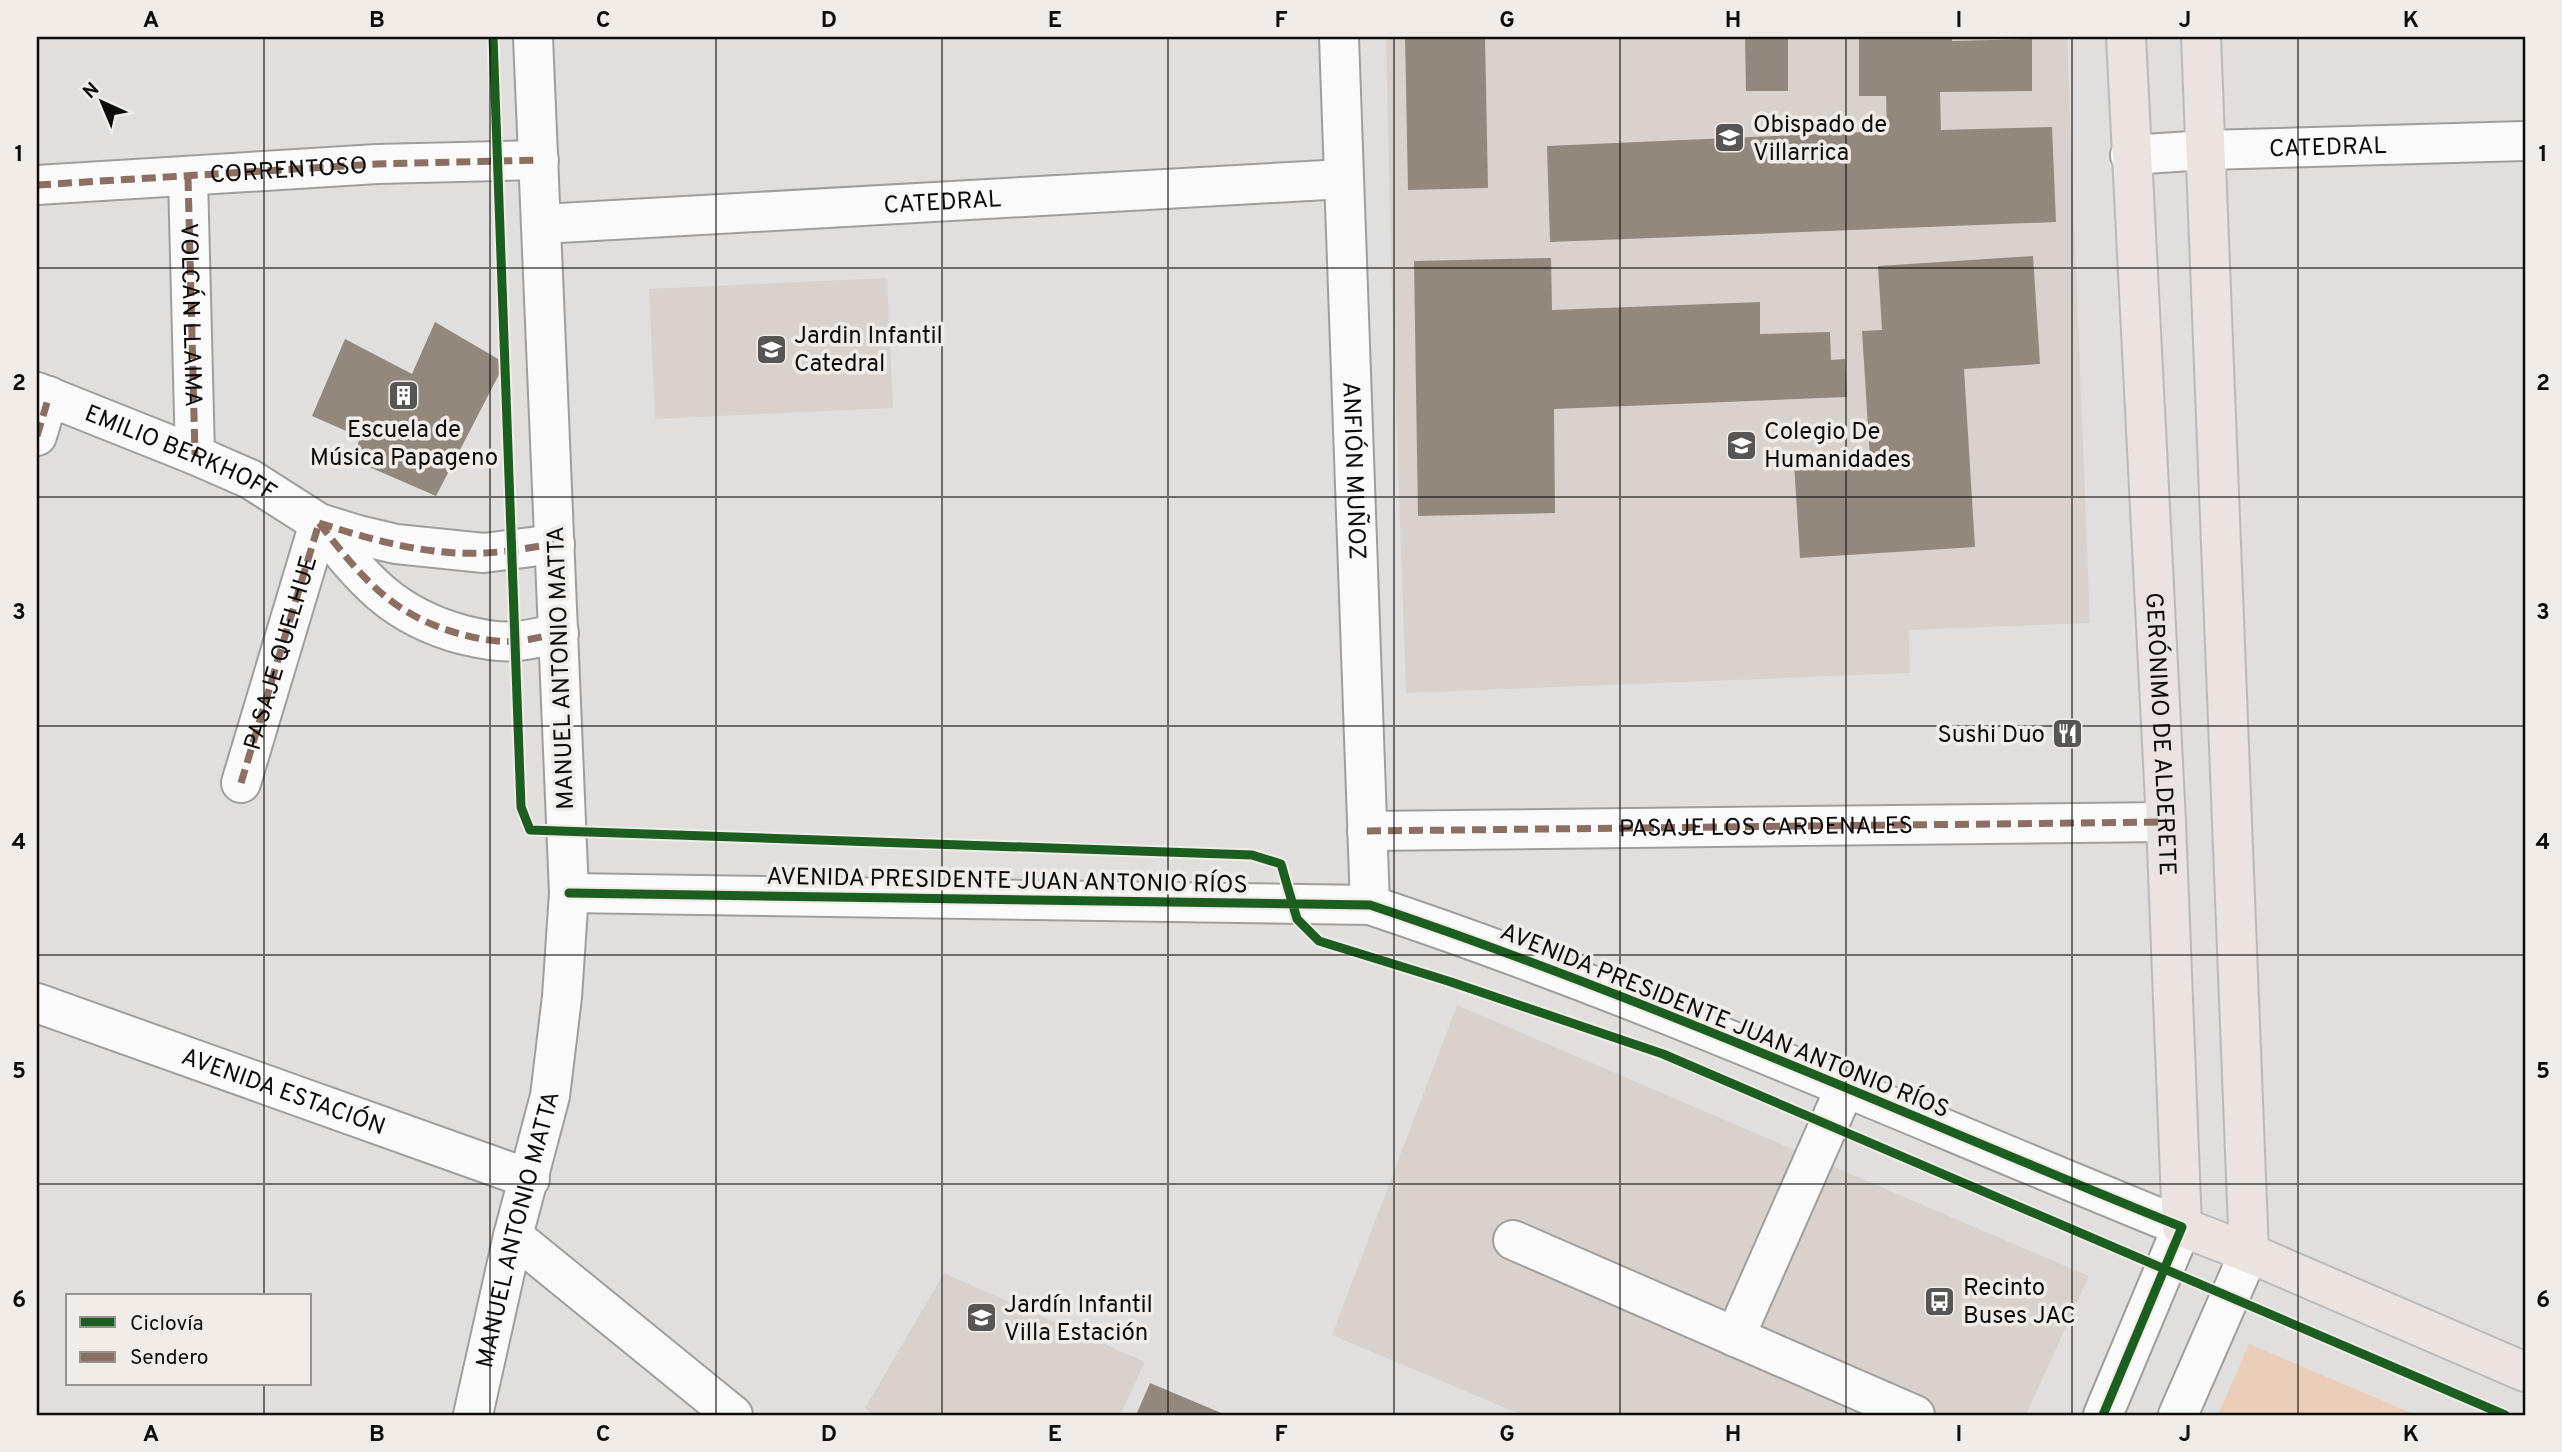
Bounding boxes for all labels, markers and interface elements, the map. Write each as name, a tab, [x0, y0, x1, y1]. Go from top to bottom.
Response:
text: A	[143, 7, 159, 36]
text: B	[369, 7, 385, 36]
text: C	[596, 7, 610, 36]
text: D	[821, 7, 837, 36]
text: E	[1048, 7, 1062, 36]
text: F	[1274, 7, 1288, 36]
text: G	[1499, 7, 1515, 36]
text: H	[1725, 7, 1741, 36]
text: I	[1956, 7, 1962, 36]
text: J	[2179, 7, 2191, 36]
text: K	[2403, 7, 2419, 36]
north arrow	[66, 66, 136, 136]
text: N	[78, 78, 105, 105]
place label: Obispado de Villarrica	[1753, 111, 1887, 169]
school or university icon: Obispado de Villarrica	[1713, 121, 1747, 155]
street label: CATEDRAL	[2269, 132, 2387, 165]
text: 1	[14, 141, 24, 170]
text: 1	[2538, 141, 2548, 170]
street label: CORRENTOSO	[209, 152, 368, 191]
street label: CATEDRAL	[883, 185, 1002, 222]
street label: VOLCÁN LLAIMA	[172, 223, 207, 407]
place label: Jardin Infantil Catedral	[794, 322, 943, 380]
school or university icon: Jardin Infantil Catedral	[754, 332, 788, 366]
text: 2	[12, 370, 26, 399]
text: 2	[2536, 370, 2550, 399]
building icon: Escuela de Música Papageno	[387, 378, 421, 412]
street label: ANFIÓN MUÑOZ	[1334, 381, 1372, 560]
street label: EMILIO BERKHOFF	[80, 400, 281, 509]
place label: Escuela de Música Papageno	[310, 416, 498, 474]
place label: Colegio De Humanidades	[1764, 418, 1911, 476]
school or university icon: Colegio De Humanidades	[1724, 428, 1758, 462]
street label: MANUEL ANTONIO MATTA	[542, 526, 582, 810]
street label: PASAJE QUELHUE	[239, 553, 325, 754]
street label: GERÓNIMO DE ALDERETE	[2137, 592, 2181, 876]
text: 3	[12, 599, 26, 628]
text: 3	[2536, 599, 2550, 628]
restaurant icon: Sushi Duo	[2051, 717, 2085, 751]
place label: Sushi Duo	[1937, 721, 2045, 751]
street label: PASAJE LOS CARDENALES	[1619, 812, 1913, 845]
text: 4	[12, 829, 26, 858]
text: 4	[2536, 829, 2550, 858]
street label: AVENIDA PRESIDENTE JUAN ANTONIO RÍOS	[766, 861, 1248, 901]
street label: AVENIDA PRESIDENTE JUAN ANTONIO RÍOS	[1495, 916, 1954, 1126]
street label: AVENIDA ESTACIÓN	[177, 1043, 389, 1143]
text: 5	[12, 1058, 26, 1087]
text: 5	[2536, 1058, 2550, 1087]
street label: MANUEL ANTONIO MATTA	[471, 1088, 568, 1371]
place label: Recinto Buses JAC	[1963, 1274, 2076, 1332]
bus stop icon: Recinto Buses JAC	[1923, 1284, 1957, 1318]
text: 6	[12, 1287, 26, 1316]
text: 6	[2536, 1287, 2550, 1316]
place label: Jardín Infantil Villa Estación	[1004, 1291, 1153, 1349]
legend	[66, 1294, 312, 1386]
school or university icon: Jardín Infantil Villa Estación	[964, 1301, 998, 1335]
text: Ciclovía	[130, 1311, 204, 1338]
text: Sendero	[130, 1345, 209, 1372]
text: A	[143, 1421, 159, 1450]
text: B	[369, 1421, 385, 1450]
text: C	[596, 1421, 610, 1450]
text: D	[821, 1421, 837, 1450]
text: E	[1048, 1421, 1062, 1450]
text: F	[1274, 1421, 1288, 1450]
text: G	[1499, 1421, 1515, 1450]
text: H	[1725, 1421, 1741, 1450]
text: I	[1956, 1421, 1962, 1450]
text: J	[2179, 1421, 2191, 1450]
text: K	[2403, 1421, 2419, 1450]

